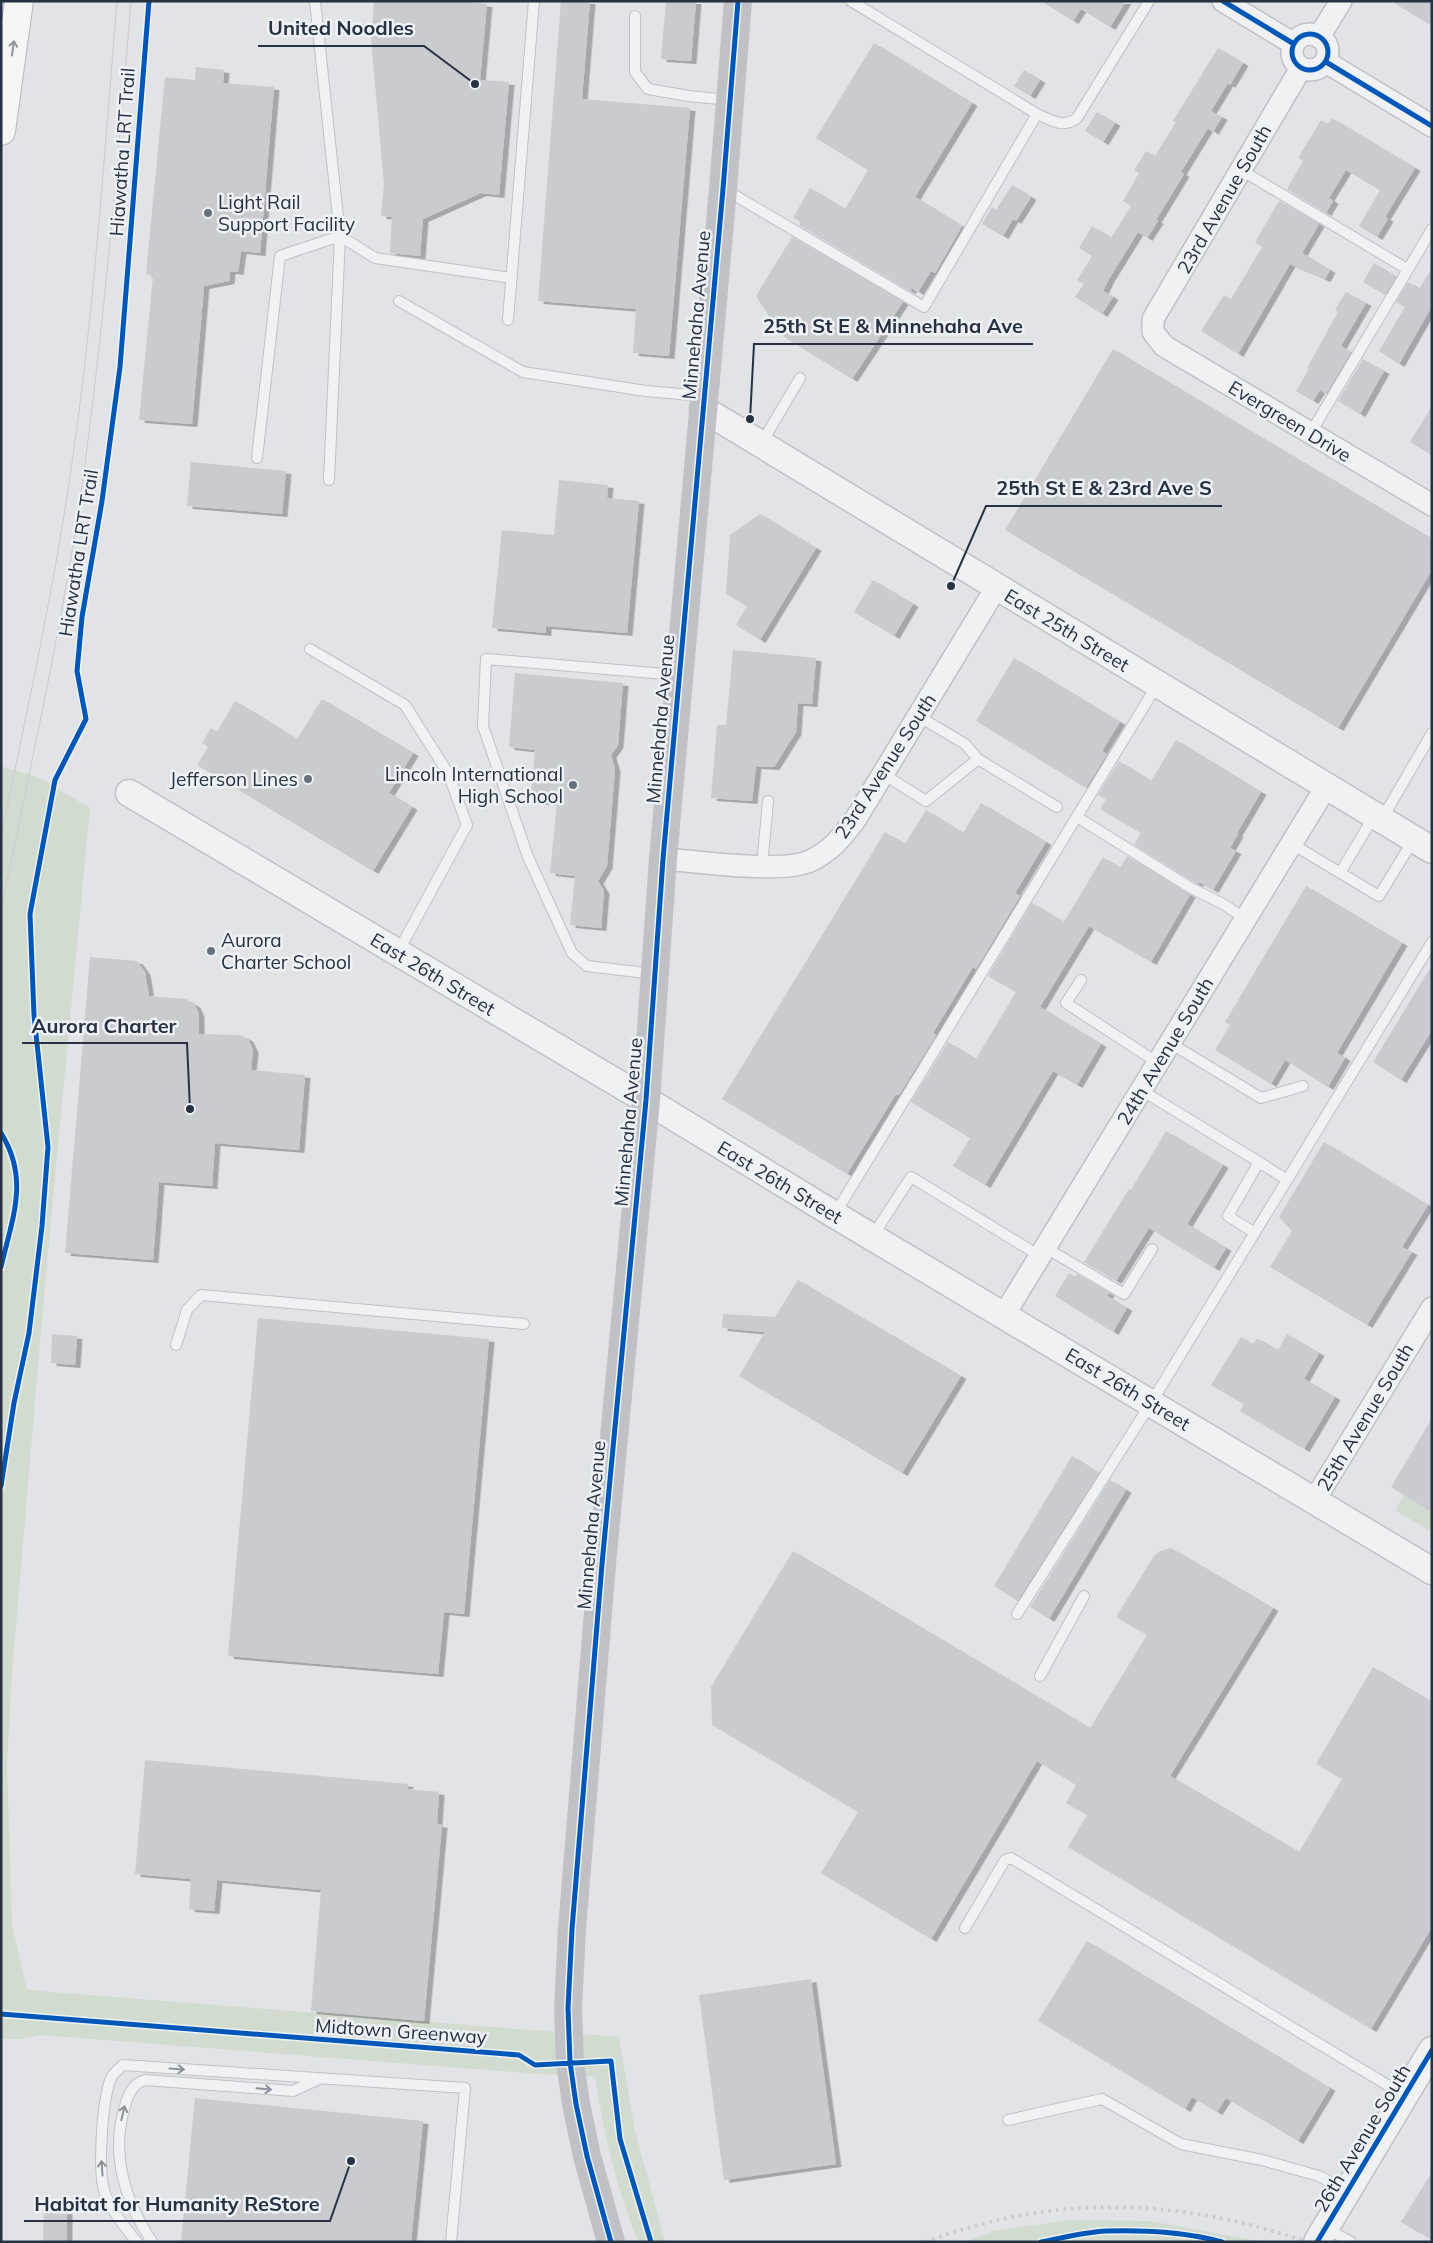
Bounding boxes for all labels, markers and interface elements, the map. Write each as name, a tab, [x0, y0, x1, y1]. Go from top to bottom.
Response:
callout: United Noodles	[258, 11, 424, 46]
text: United Noodles	[268, 15, 414, 40]
one-way arrow	[8, 40, 18, 56]
street label: Hiawatha LRT Trail	[104, 67, 140, 237]
street label: 23rd Avenue South	[1171, 120, 1277, 278]
place label: Light Rail Support Facility	[218, 190, 355, 236]
marker: Light Rail Support Facility	[202, 207, 214, 219]
street label: Minnehaha Avenue	[677, 229, 715, 401]
callout: 25th St E & Minnehaha Ave	[754, 309, 1033, 344]
text: 25th St E & Minnehaha Ave	[763, 313, 1023, 338]
street label: Evergreen Drive	[1224, 375, 1356, 467]
street label: Hiawatha LRT Trail	[53, 468, 103, 638]
callout: 25th St E & 23rd Ave S	[986, 471, 1222, 506]
text: 25th St E & 23rd Ave S	[996, 475, 1212, 500]
street label: East 25th Street	[1000, 583, 1134, 677]
street label: Minnehaha Avenue	[641, 633, 679, 805]
street label: 23rd Avenue South	[829, 689, 941, 843]
place label: Lincoln International High School	[385, 762, 563, 808]
place label: Jefferson Lines	[170, 767, 298, 791]
marker: Jefferson Lines	[302, 773, 314, 785]
marker: Lincoln International High School	[567, 779, 579, 791]
street label: East 26th Street	[366, 927, 500, 1021]
place label: Aurora Charter School	[221, 928, 351, 974]
marker: Aurora Charter School	[205, 945, 217, 957]
street label: 24th Avenue South	[1111, 973, 1219, 1129]
callout: Aurora Charter	[22, 1008, 187, 1043]
text: Aurora Charter	[32, 1013, 177, 1038]
street label: Minnehaha Avenue	[609, 1036, 647, 1208]
street label: East 26th Street	[713, 1135, 847, 1229]
street label: 25th Avenue South	[1311, 1339, 1419, 1495]
street label: East 26th Street	[1061, 1342, 1195, 1436]
street label: Minnehaha Avenue	[572, 1439, 610, 1611]
street label: Midtown Greenway	[314, 2013, 488, 2049]
street label: 26th Avenue South	[1308, 2060, 1416, 2216]
one-way arrow	[168, 2065, 184, 2074]
one-way arrow	[256, 2084, 272, 2094]
one-way arrow	[119, 2106, 128, 2122]
one-way arrow	[98, 2161, 107, 2177]
callout: Habitat for Humanity ReStore	[24, 2186, 330, 2221]
text: Habitat for Humanity ReStore	[34, 2191, 320, 2216]

